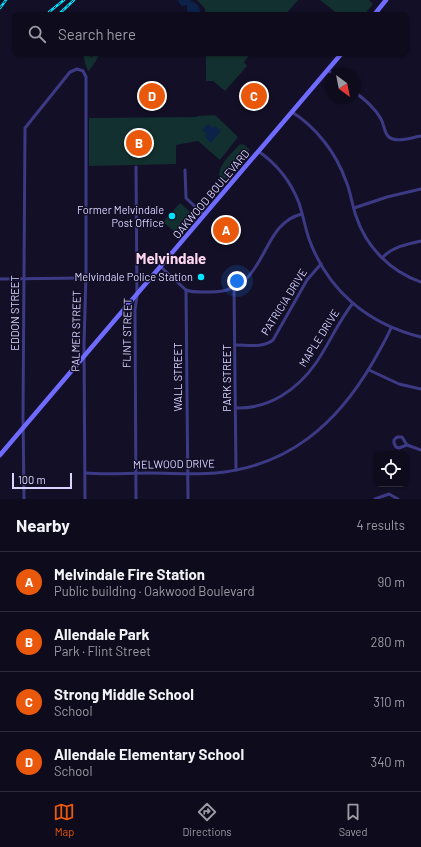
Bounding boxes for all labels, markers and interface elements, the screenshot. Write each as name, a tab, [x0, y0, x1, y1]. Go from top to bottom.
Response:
search box	[12, 12, 409, 56]
icon: search	[26, 23, 48, 45]
text: Search here	[58, 25, 136, 43]
north arrow	[325, 68, 361, 104]
pin: D	[139, 81, 165, 111]
pin: C	[241, 81, 267, 111]
pin: B	[126, 128, 152, 158]
street label: OAKWOOD BOULEVARD	[170, 147, 252, 241]
place label: Former Melvindale Post Office	[77, 203, 164, 229]
marker: Former Melvindale Post Office	[167, 211, 177, 221]
pin: A	[213, 215, 239, 245]
district label: Melvindale	[136, 249, 206, 267]
street label: PATRICIA DRIVE	[258, 266, 309, 337]
place label: Melvindale Police Station	[75, 270, 193, 283]
your location	[227, 271, 247, 291]
marker: Melvindale Police Station	[196, 272, 206, 282]
street label: EDDON STREET	[8, 275, 21, 351]
street label: PALMER STREET	[68, 290, 83, 372]
street label: FLINT STREET	[119, 298, 134, 368]
street label: MAPLE DRIVE	[296, 306, 342, 369]
street label: WALL STREET	[171, 343, 184, 411]
street label: PARK STREET	[220, 344, 233, 412]
map controls	[373, 451, 409, 487]
button: locate	[373, 451, 409, 487]
street label: MELWOOD DRIVE	[133, 456, 215, 471]
scale bar	[12, 471, 72, 490]
text: 100 m	[18, 473, 46, 486]
text: Nearby	[16, 515, 70, 535]
text: 4 results	[357, 517, 405, 533]
text: Melvindale Fire Station	[54, 565, 205, 583]
text: A	[25, 574, 33, 590]
text: 90 m	[378, 574, 405, 590]
text: Public building · Oakwood Boulevard	[54, 583, 255, 599]
text: Allendale Park	[54, 625, 150, 643]
text: B	[25, 634, 33, 650]
text: 280 m	[371, 634, 405, 650]
text: Park · Flint Street	[54, 643, 151, 659]
text: Strong Middle School	[54, 685, 194, 703]
text: C	[25, 694, 33, 710]
text: 310 m	[373, 694, 405, 710]
text: School	[54, 703, 92, 719]
text: Allendale Elementary School	[54, 745, 244, 763]
text: D	[25, 754, 33, 770]
text: 340 m	[370, 754, 405, 770]
text: School	[54, 763, 92, 779]
tab: Map	[53, 801, 75, 838]
tab: Directions	[182, 801, 232, 838]
tab: Saved	[339, 801, 368, 838]

